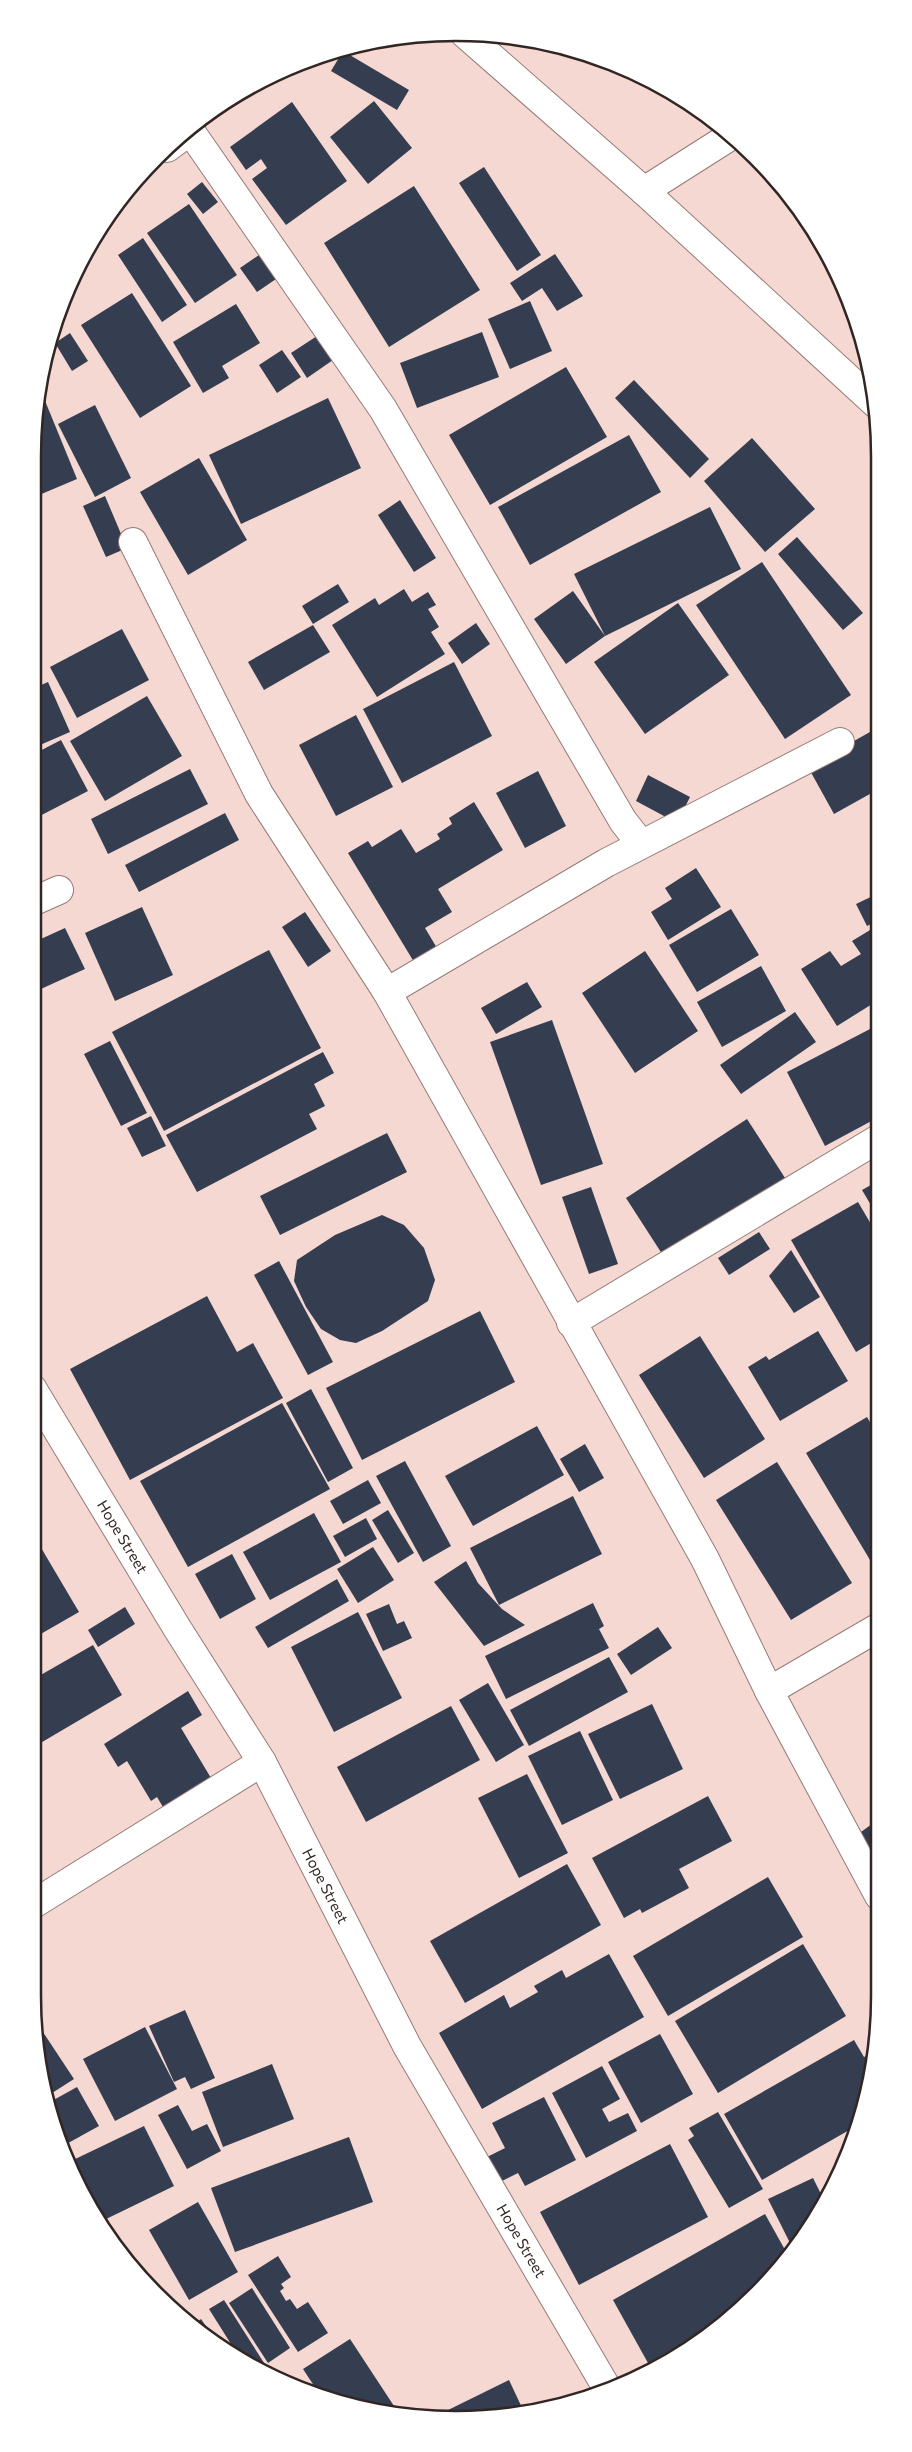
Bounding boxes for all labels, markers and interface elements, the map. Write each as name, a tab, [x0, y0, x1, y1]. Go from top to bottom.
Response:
street label: Hope Street	[94, 1497, 152, 1576]
street label: Hope Street	[299, 1845, 353, 1926]
street label: Hope Street	[494, 2200, 550, 2281]

